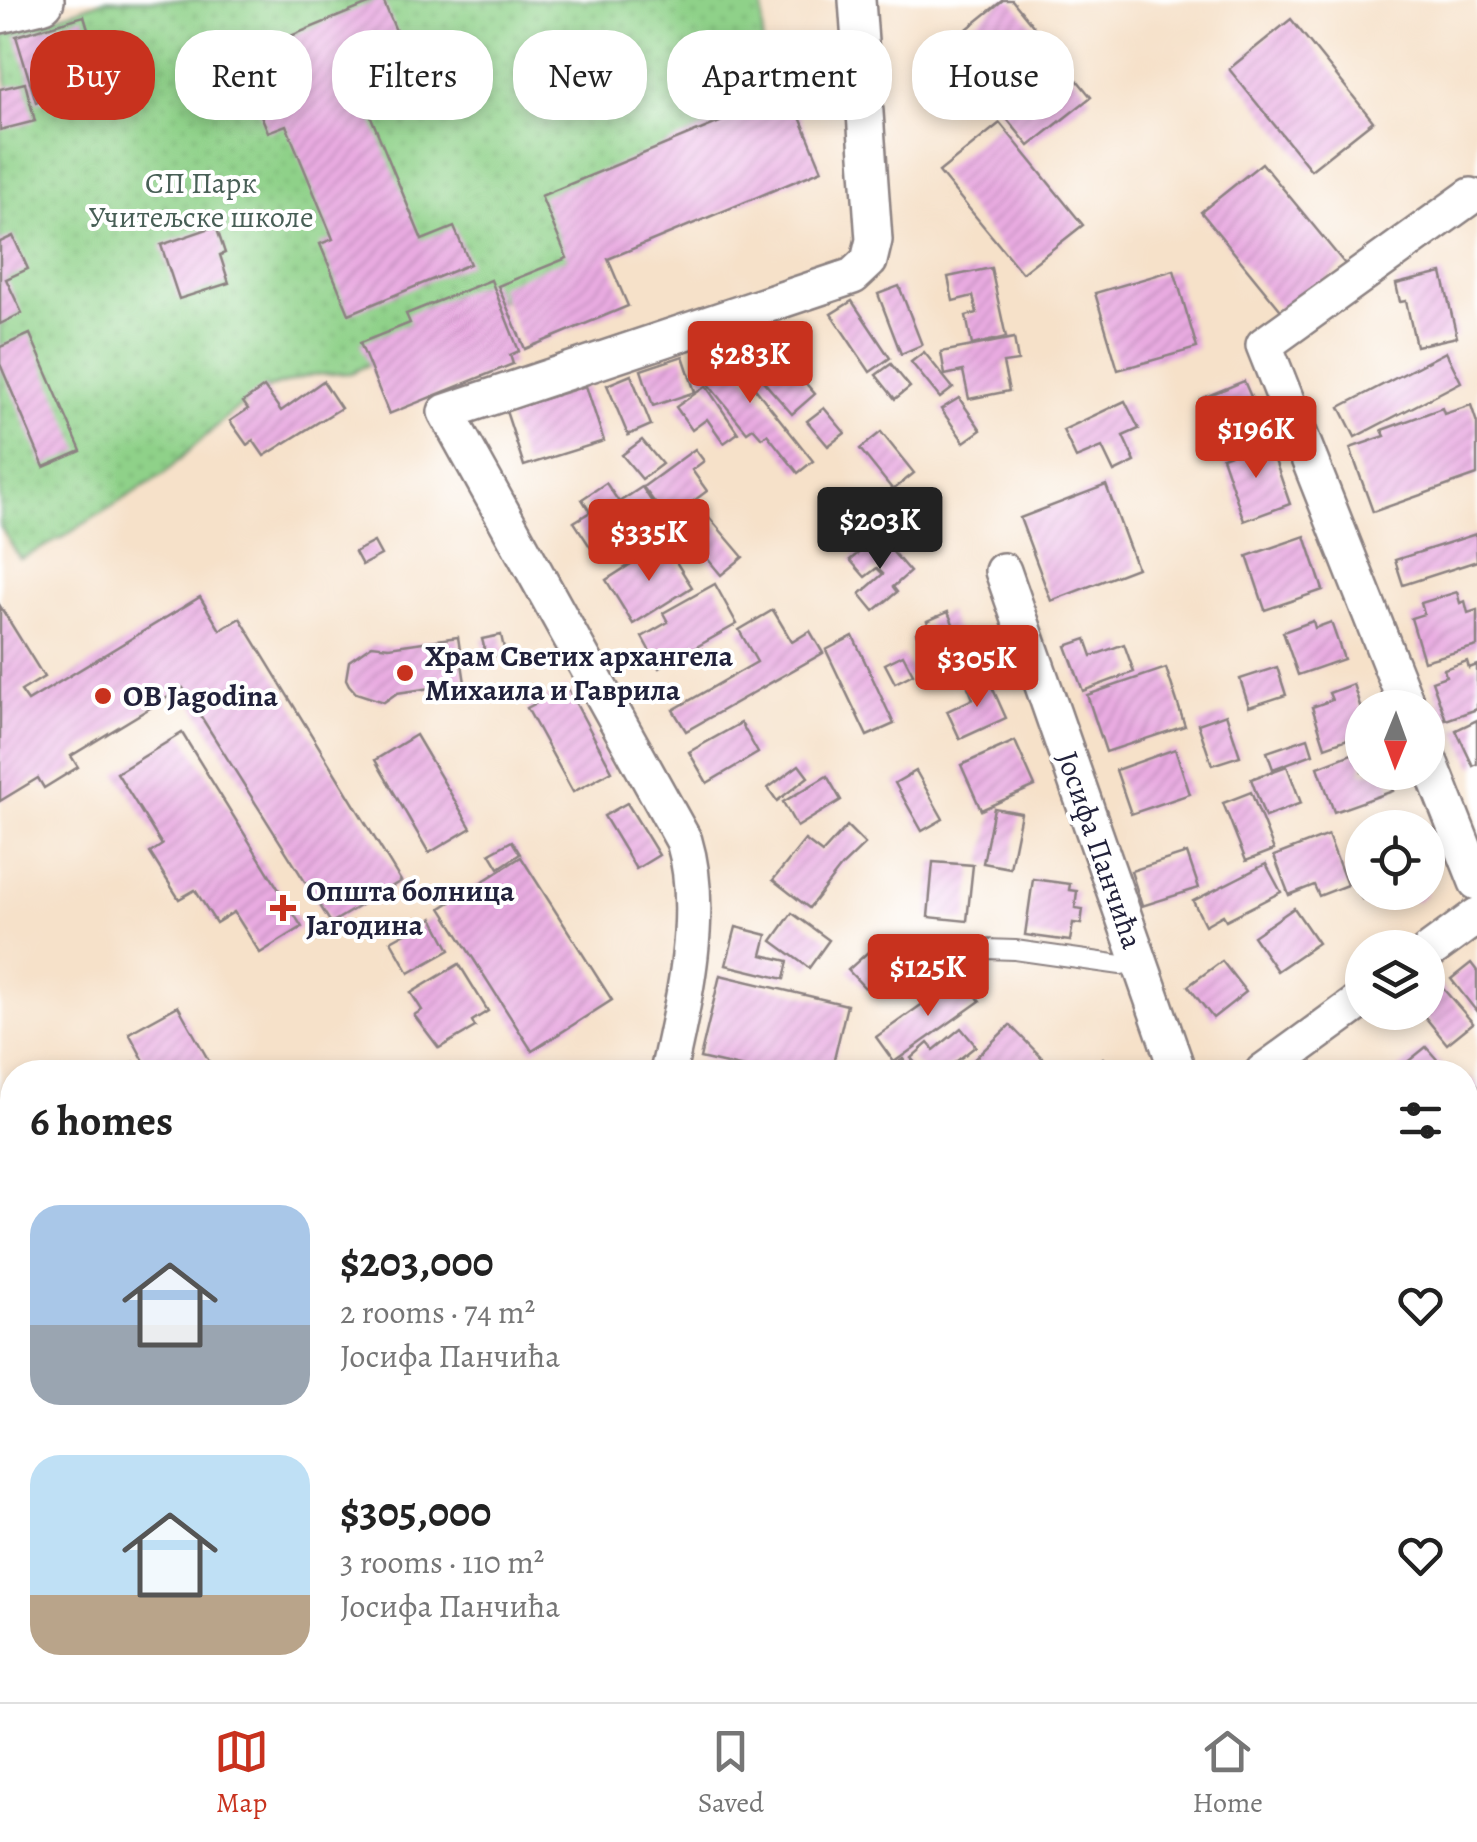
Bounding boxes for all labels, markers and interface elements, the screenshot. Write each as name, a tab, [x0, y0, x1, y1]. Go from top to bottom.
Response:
chip: Buy	[30, 30, 155, 120]
chip: Rent	[175, 30, 312, 120]
chip: Filters	[332, 30, 493, 120]
chip: New	[513, 30, 647, 120]
chip: Apartment	[667, 30, 892, 120]
chip: House	[912, 30, 1074, 120]
park label: СП Парк Учитељске школе	[88, 163, 314, 237]
pin: $283K	[680, 321, 820, 406]
text: $283K	[710, 331, 790, 375]
pin: $196K	[1186, 396, 1326, 481]
text: $196K	[1217, 406, 1295, 450]
pin: $203K	[810, 487, 950, 572]
text: $203K	[839, 497, 921, 541]
pin: $335K	[579, 499, 719, 584]
text: $335K	[610, 509, 688, 553]
pin: $305K	[907, 625, 1047, 710]
text: $305K	[937, 635, 1017, 679]
place label: Храм Светих архангела Михаила и Гаврила	[425, 636, 734, 710]
marker: Храм Светих архангела Михаила и Гаврила	[394, 662, 416, 684]
place label: OB Jagodina	[123, 676, 278, 716]
marker: OB Jagodina	[92, 685, 114, 707]
north arrow	[1345, 690, 1445, 790]
map controls	[1345, 690, 1445, 1030]
street label: Јосифа Панчића	[1048, 746, 1153, 954]
button: locate	[1345, 810, 1445, 910]
place label: Општа болница Јагодина	[306, 871, 515, 945]
marker: Општа болница Јагодина	[270, 895, 296, 921]
button: layers	[1345, 930, 1445, 1030]
pin: $125K	[858, 934, 998, 1019]
text: $125K	[890, 944, 966, 988]
text: 6 homes	[30, 1092, 173, 1149]
icon: filters	[1393, 1093, 1448, 1148]
text: $203,000	[340, 1233, 494, 1290]
icon: home	[110, 1245, 230, 1365]
icon: heart	[1393, 1278, 1448, 1333]
text: 2 rooms · 74 m²	[340, 1290, 535, 1334]
text: Јосифа Панчића	[340, 1334, 560, 1378]
text: $305,000	[340, 1483, 491, 1540]
icon: home	[110, 1495, 230, 1615]
icon: heart	[1393, 1528, 1448, 1583]
text: 3 rooms · 110 m²	[340, 1540, 544, 1584]
text: Јосифа Панчића	[340, 1584, 560, 1628]
tab: Map	[214, 1724, 269, 1822]
tab: Saved	[698, 1724, 764, 1822]
tab: Home	[1192, 1724, 1263, 1822]

